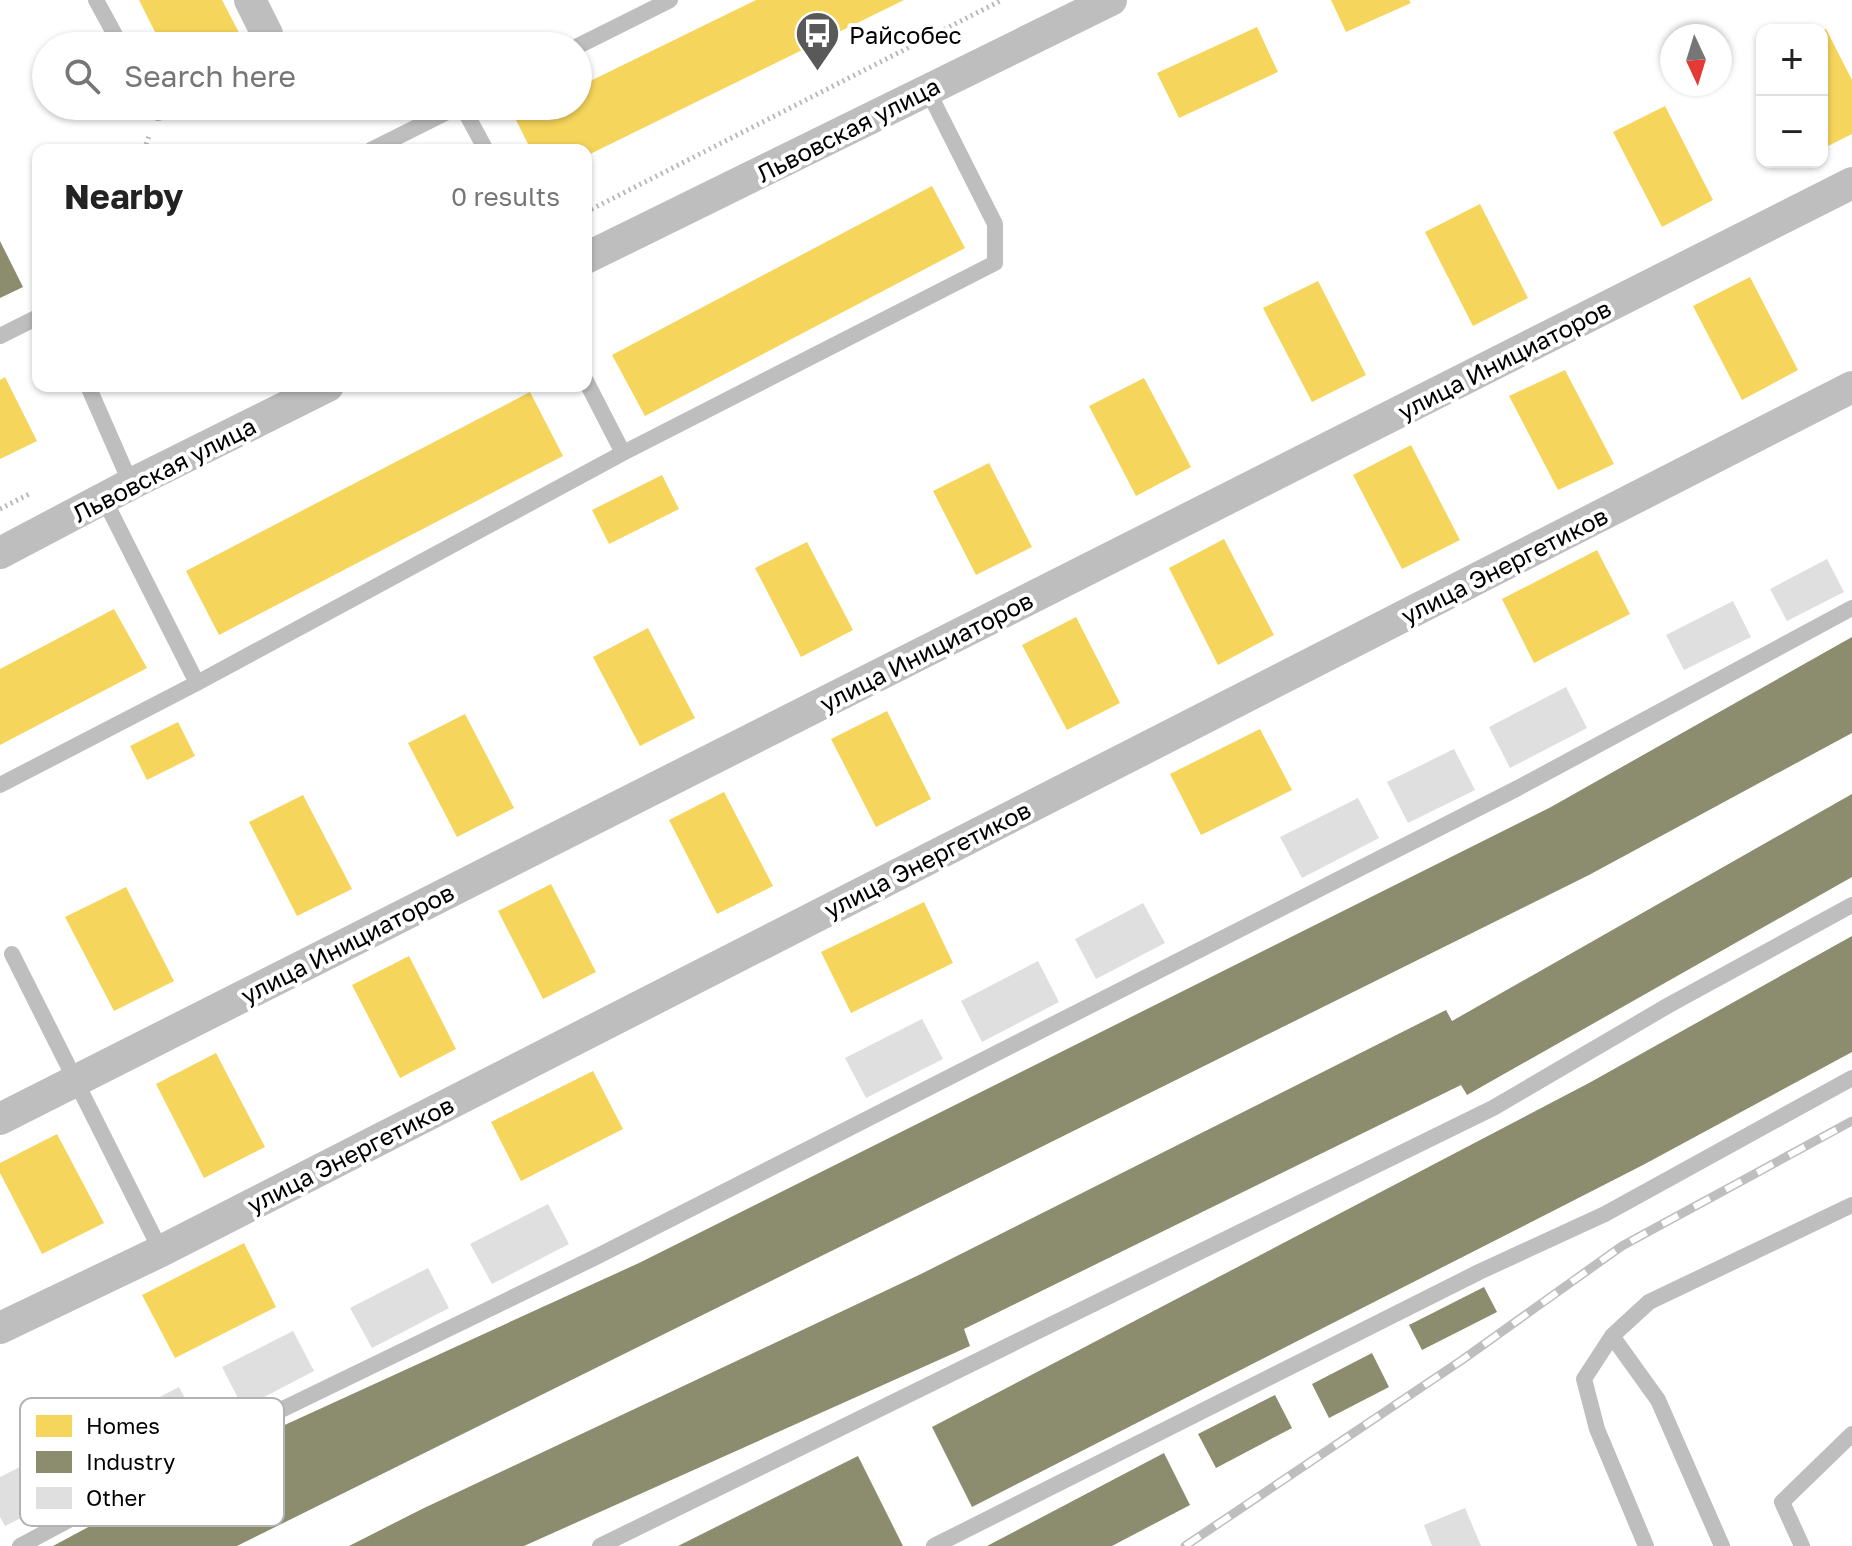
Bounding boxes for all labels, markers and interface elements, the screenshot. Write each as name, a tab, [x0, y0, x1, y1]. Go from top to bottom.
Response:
bus stop icon: Райсобес	[794, 10, 842, 73]
place label: Райсобес	[849, 20, 962, 49]
north arrow	[1660, 24, 1732, 96]
map controls	[1756, 24, 1828, 168]
button: +	[1756, 24, 1828, 96]
search box	[32, 32, 592, 120]
icon: search	[60, 54, 104, 98]
text: Search here	[124, 58, 296, 94]
street label: Львовская улица	[752, 70, 944, 188]
button: −	[1756, 96, 1828, 168]
text: Nearby	[64, 176, 184, 216]
text: 0 results	[451, 181, 560, 212]
street label: улица Инициаторов	[1393, 293, 1615, 425]
street label: Львовская улица	[68, 410, 260, 528]
street label: улица Энергетиков	[1396, 500, 1612, 630]
street label: улица Инициаторов	[815, 585, 1037, 717]
street label: улица Энергетиков	[819, 794, 1035, 924]
street label: улица Инициаторов	[236, 877, 458, 1009]
street label: улица Энергетиков	[242, 1089, 458, 1219]
legend	[20, 1398, 284, 1526]
text: Homes	[86, 1412, 160, 1439]
text: Industry	[86, 1448, 175, 1475]
text: Other	[86, 1484, 146, 1511]

